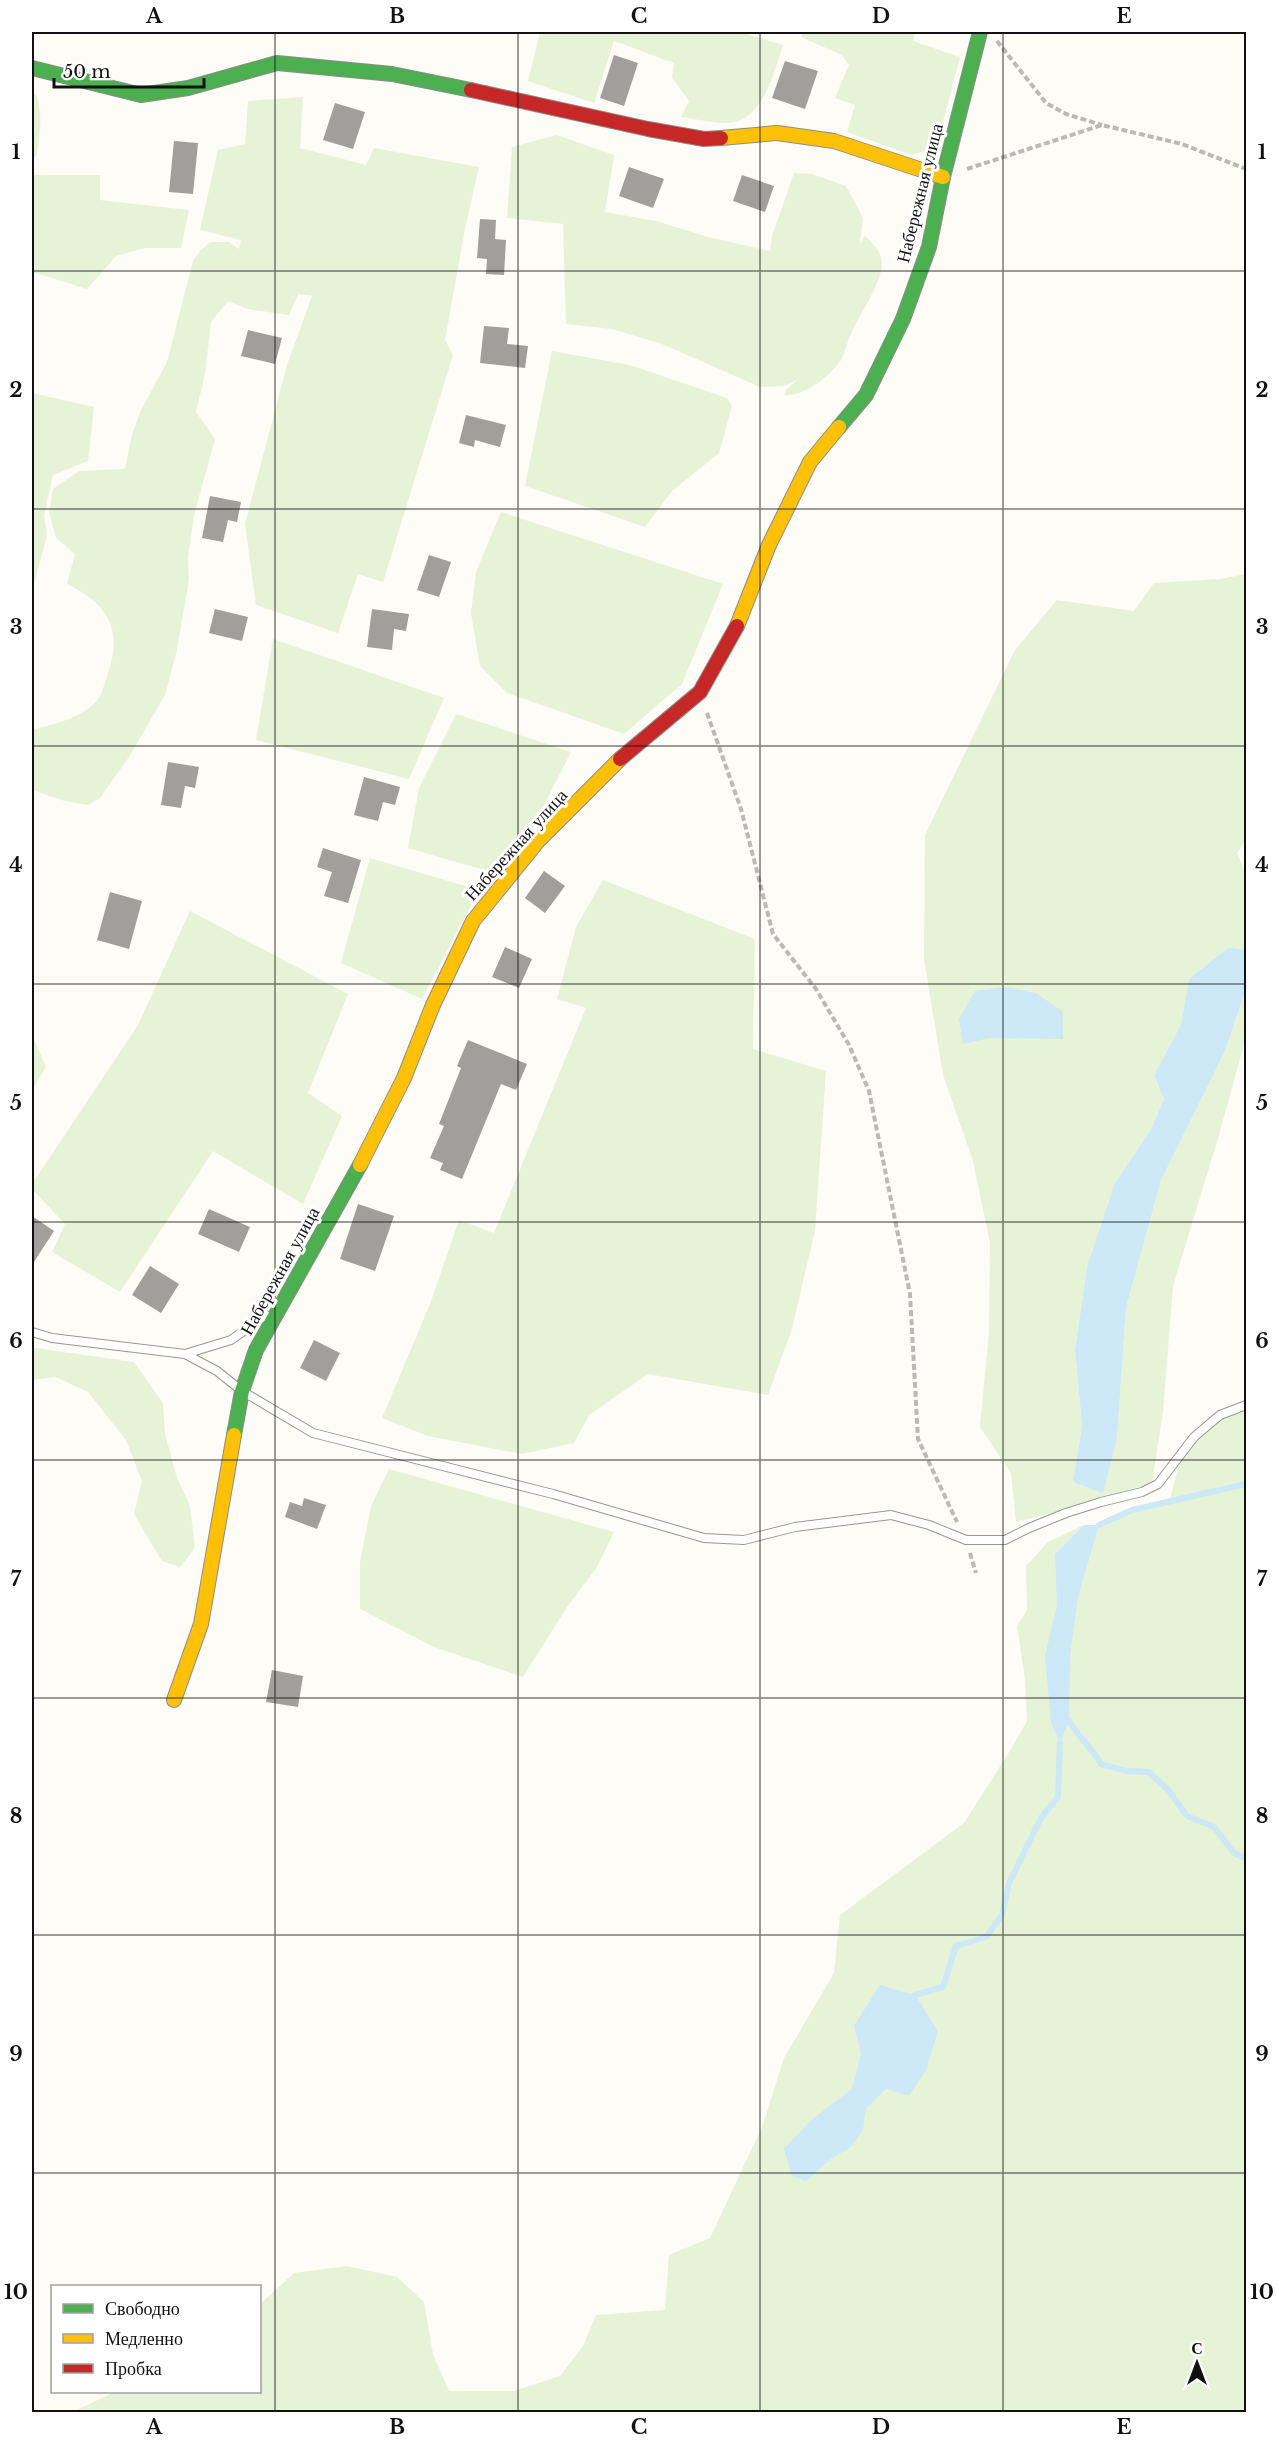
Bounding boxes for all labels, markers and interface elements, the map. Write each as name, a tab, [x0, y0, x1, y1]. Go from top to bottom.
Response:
text: A	[145, 4, 163, 28]
text: B	[389, 4, 405, 28]
text: C	[631, 4, 647, 28]
text: D	[872, 4, 890, 28]
text: E	[1116, 4, 1132, 28]
scale bar	[54, 51, 204, 89]
text: 50 m	[63, 61, 111, 83]
street label: Набережная улица	[892, 121, 948, 265]
text: 1	[12, 140, 21, 164]
text: 1	[1258, 140, 1267, 164]
text: 2	[9, 378, 23, 402]
text: 2	[1255, 378, 1269, 402]
text: 3	[10, 615, 22, 639]
text: 3	[1256, 615, 1268, 639]
street label: Набережная улица	[460, 785, 572, 905]
text: 4	[9, 853, 23, 877]
text: 4	[1255, 853, 1269, 877]
text: 5	[10, 1091, 22, 1115]
text: 5	[1256, 1091, 1268, 1115]
street label: Набережная улица	[236, 1203, 324, 1339]
text: 6	[9, 1329, 23, 1353]
text: 6	[1255, 1329, 1269, 1353]
text: 7	[11, 1567, 22, 1591]
text: 7	[1257, 1567, 1268, 1591]
text: 8	[10, 1804, 22, 1828]
text: 8	[1256, 1804, 1268, 1828]
text: 9	[9, 2042, 23, 2066]
text: 9	[1255, 2042, 1269, 2066]
text: 10	[4, 2280, 28, 2304]
text: 10	[1250, 2280, 1274, 2304]
legend	[51, 2285, 261, 2393]
text: Свободно	[105, 2298, 180, 2320]
text: Медленно	[105, 2328, 183, 2350]
north arrow	[1167, 2333, 1227, 2393]
text: С	[1191, 2338, 1203, 2358]
text: Пробка	[105, 2358, 162, 2380]
text: A	[145, 2415, 163, 2439]
text: B	[389, 2415, 405, 2439]
text: C	[631, 2415, 647, 2439]
text: D	[872, 2415, 890, 2439]
text: E	[1116, 2415, 1132, 2439]

